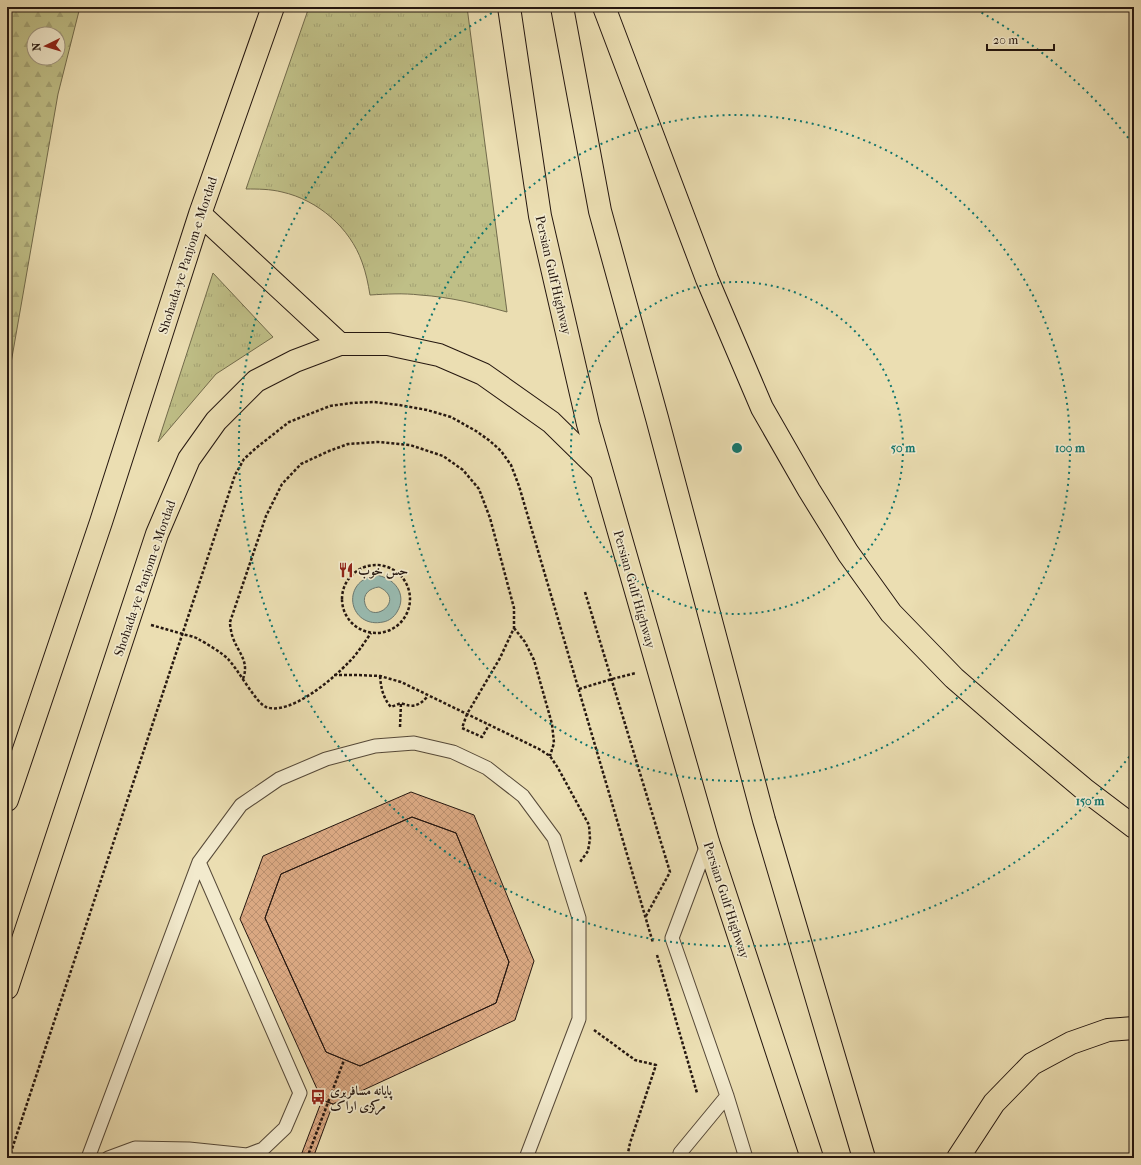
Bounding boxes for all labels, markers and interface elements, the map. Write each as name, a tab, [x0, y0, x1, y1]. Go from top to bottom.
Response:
north arrow	[26, 26, 66, 66]
scale bar	[987, 26, 1054, 52]
text: 20 m	[993, 33, 1018, 47]
text: N	[30, 41, 43, 52]
street label: Shohada-ye Panjom-e Mordad	[155, 174, 220, 336]
street label: Persian Gulf Highway	[532, 214, 575, 337]
centre of rings	[730, 441, 744, 455]
text: 50 m	[891, 441, 916, 455]
text: 100 m	[1055, 441, 1086, 455]
street label: Shohada-ye Panjom-e Mordad	[111, 497, 179, 658]
street label: Persian Gulf Highway	[610, 528, 659, 651]
restaurant icon: حس خوب	[337, 561, 355, 579]
place label: حس خوب	[358, 563, 408, 579]
text: 150 m	[1076, 794, 1105, 808]
street label: Persian Gulf Highway	[701, 840, 753, 962]
place label: پایانه مسافربری مرکزی اراک	[330, 1083, 394, 1116]
bus stop icon: پایانه مسافربری مرکزی اراک	[309, 1088, 327, 1106]

